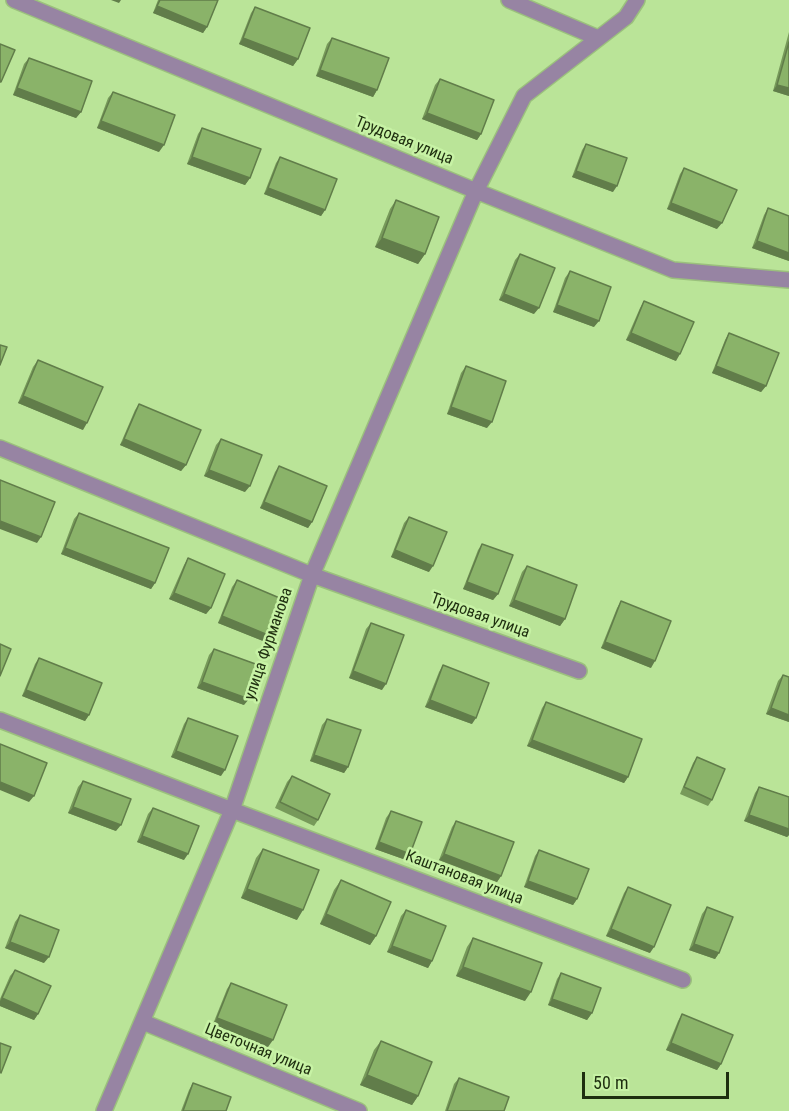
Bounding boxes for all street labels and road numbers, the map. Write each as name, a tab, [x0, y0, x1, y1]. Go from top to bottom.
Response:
street label: Трудовая улица	[352, 113, 456, 169]
street label: улица Фурманова	[241, 585, 297, 703]
street label: Трудовая улица	[428, 589, 532, 643]
street label: Каштановая улица	[403, 847, 525, 909]
street label: Цветочная улица	[202, 1020, 314, 1080]

